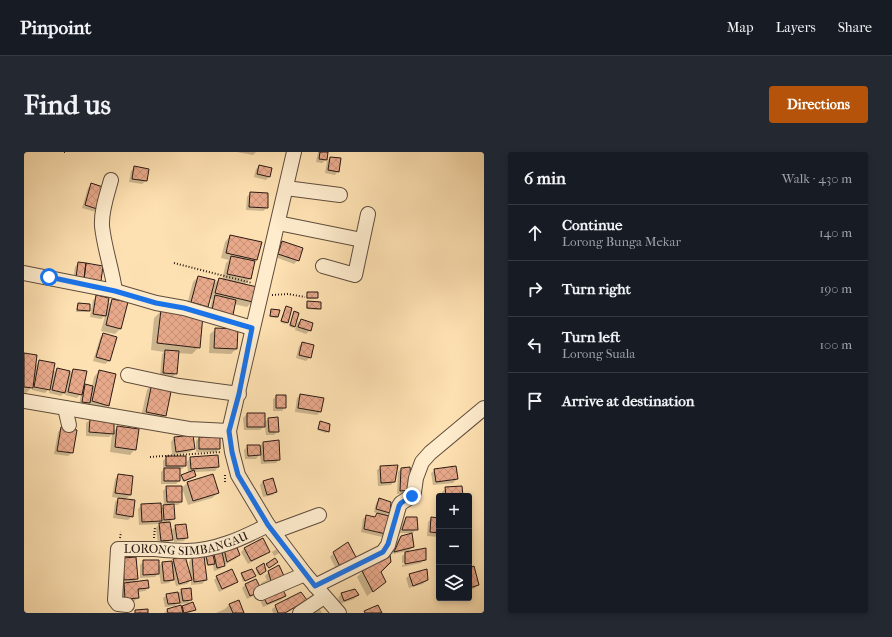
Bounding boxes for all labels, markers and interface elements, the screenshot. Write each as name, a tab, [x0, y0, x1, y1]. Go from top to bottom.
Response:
text: Pinpoint	[20, 17, 91, 39]
text: Map	[727, 19, 754, 36]
text: Layers	[776, 19, 816, 36]
text: Share	[838, 19, 872, 36]
button: Directions	[769, 86, 868, 123]
text: Find us	[24, 88, 111, 121]
text: 6 min	[524, 168, 566, 188]
text: Walk · 430 m	[782, 171, 852, 186]
text: Continue	[562, 216, 622, 234]
icon: ahead	[524, 222, 546, 244]
text: 140 m	[819, 225, 852, 240]
text: Lorong Bunga Mekar	[562, 234, 681, 249]
route start	[40, 268, 58, 286]
icon: right	[524, 278, 546, 300]
text: Turn right	[562, 280, 631, 298]
text: 190 m	[820, 281, 852, 296]
text: Turn left	[562, 328, 620, 346]
icon: left	[524, 334, 546, 356]
text: 100 m	[819, 337, 852, 352]
text: Lorong Suala	[562, 346, 635, 361]
icon: arrive	[524, 390, 546, 412]
text: Arrive at destination	[562, 392, 694, 410]
route end	[403, 487, 421, 505]
map controls	[436, 493, 472, 601]
button: +	[436, 493, 472, 529]
street label: LORONG SIMBANGAU	[124, 529, 251, 558]
button: −	[436, 529, 472, 565]
button: layers	[436, 565, 472, 601]

